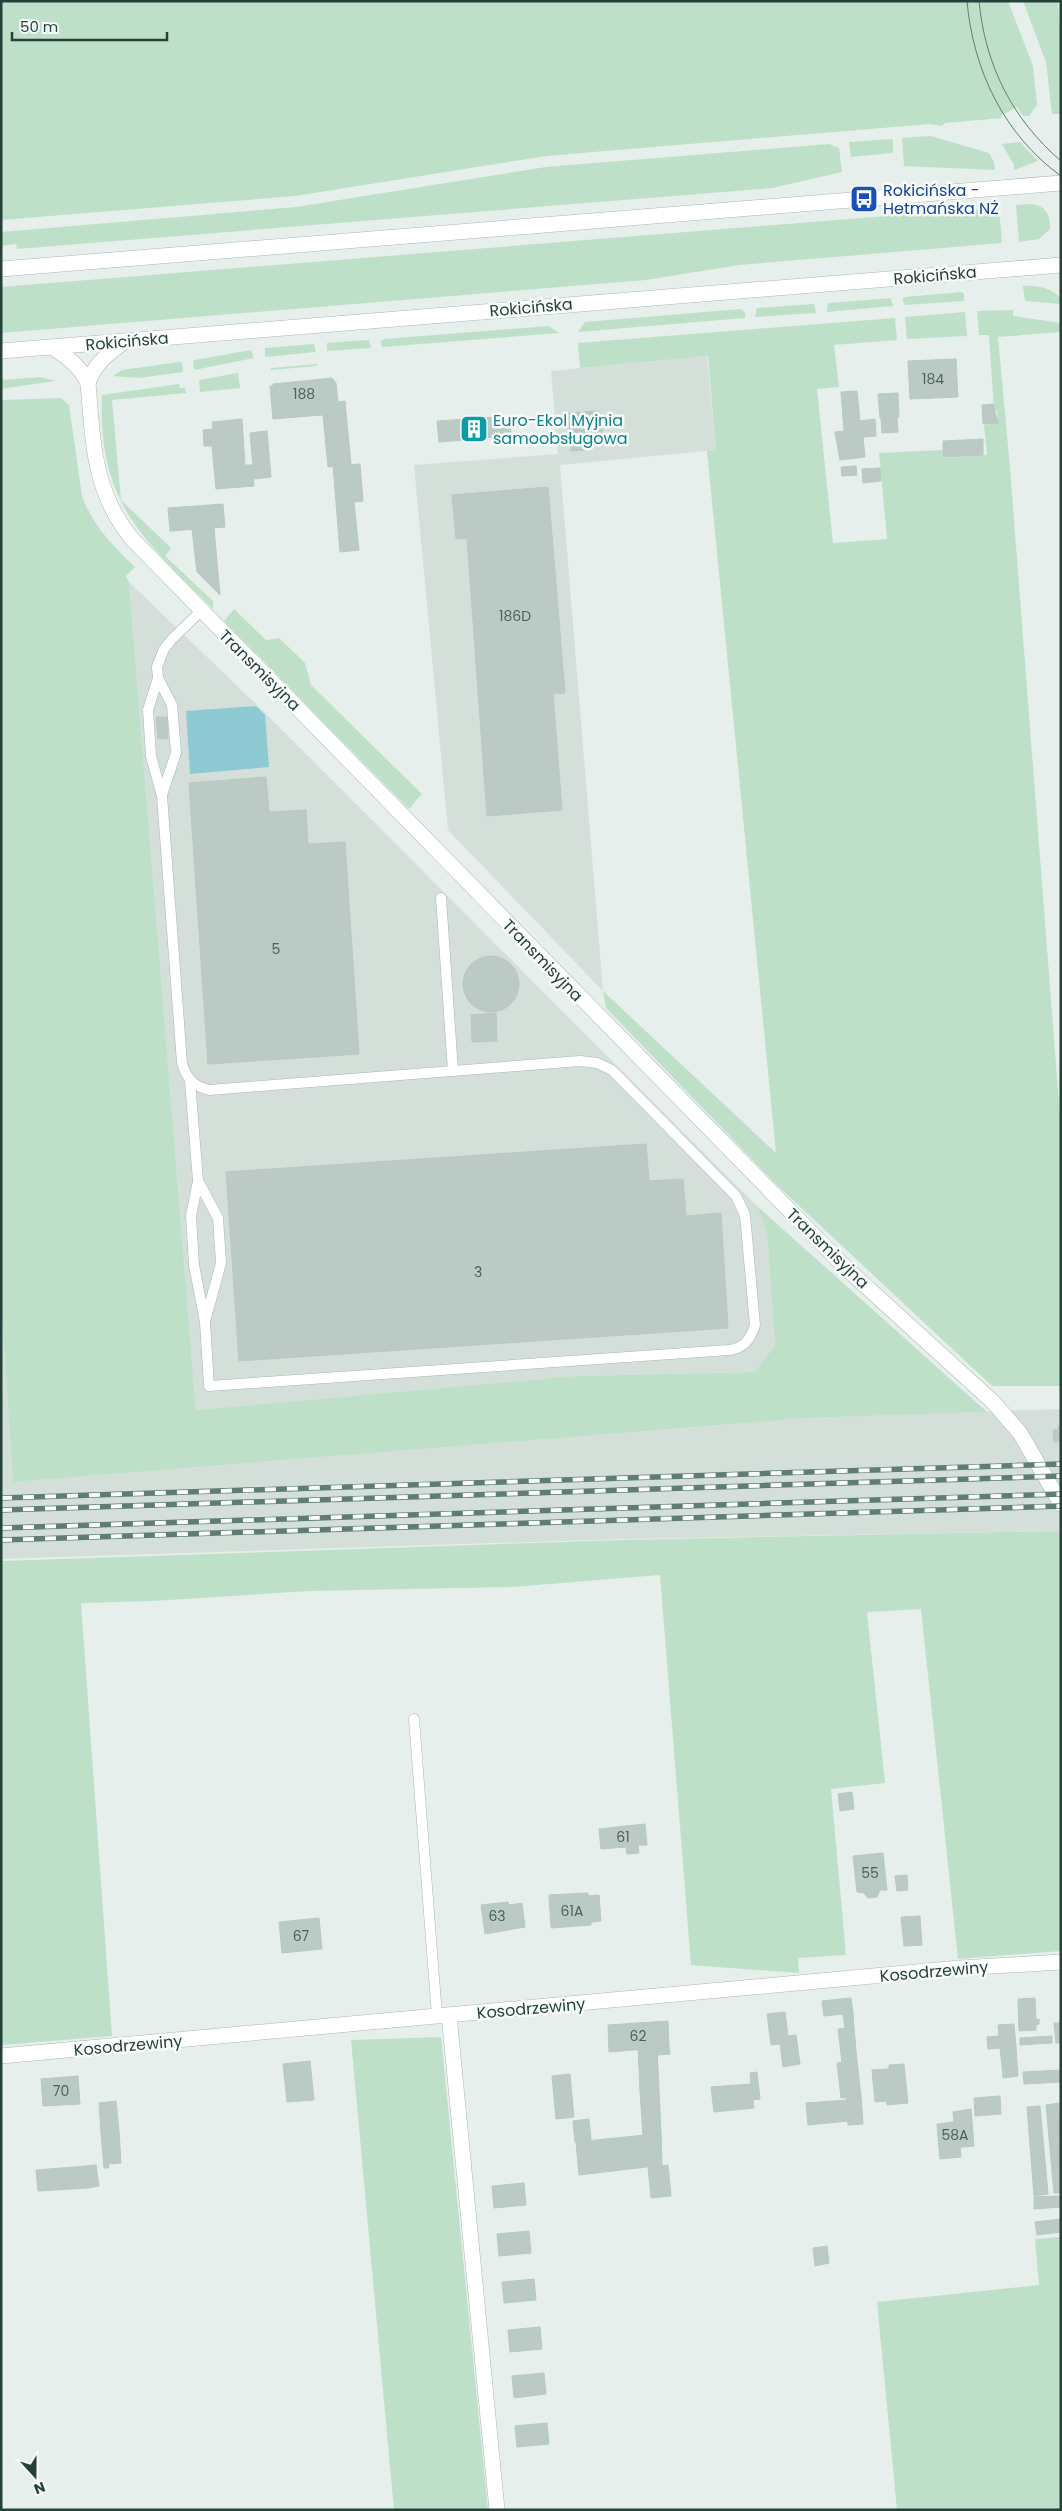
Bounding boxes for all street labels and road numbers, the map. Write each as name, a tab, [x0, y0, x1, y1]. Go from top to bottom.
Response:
street label: Rokicińska	[892, 260, 978, 291]
street label: Rokicińska	[488, 292, 574, 323]
street label: Rokicińska	[84, 326, 170, 357]
street label: Transmisyjna	[214, 624, 306, 716]
street label: Transmisyjna	[497, 914, 588, 1007]
street label: Transmisyjna	[781, 1203, 874, 1294]
street label: Kosodrzewiny	[879, 1955, 989, 1988]
street label: Kosodrzewiny	[476, 1992, 586, 2025]
street label: Kosodrzewiny	[73, 2029, 183, 2062]

